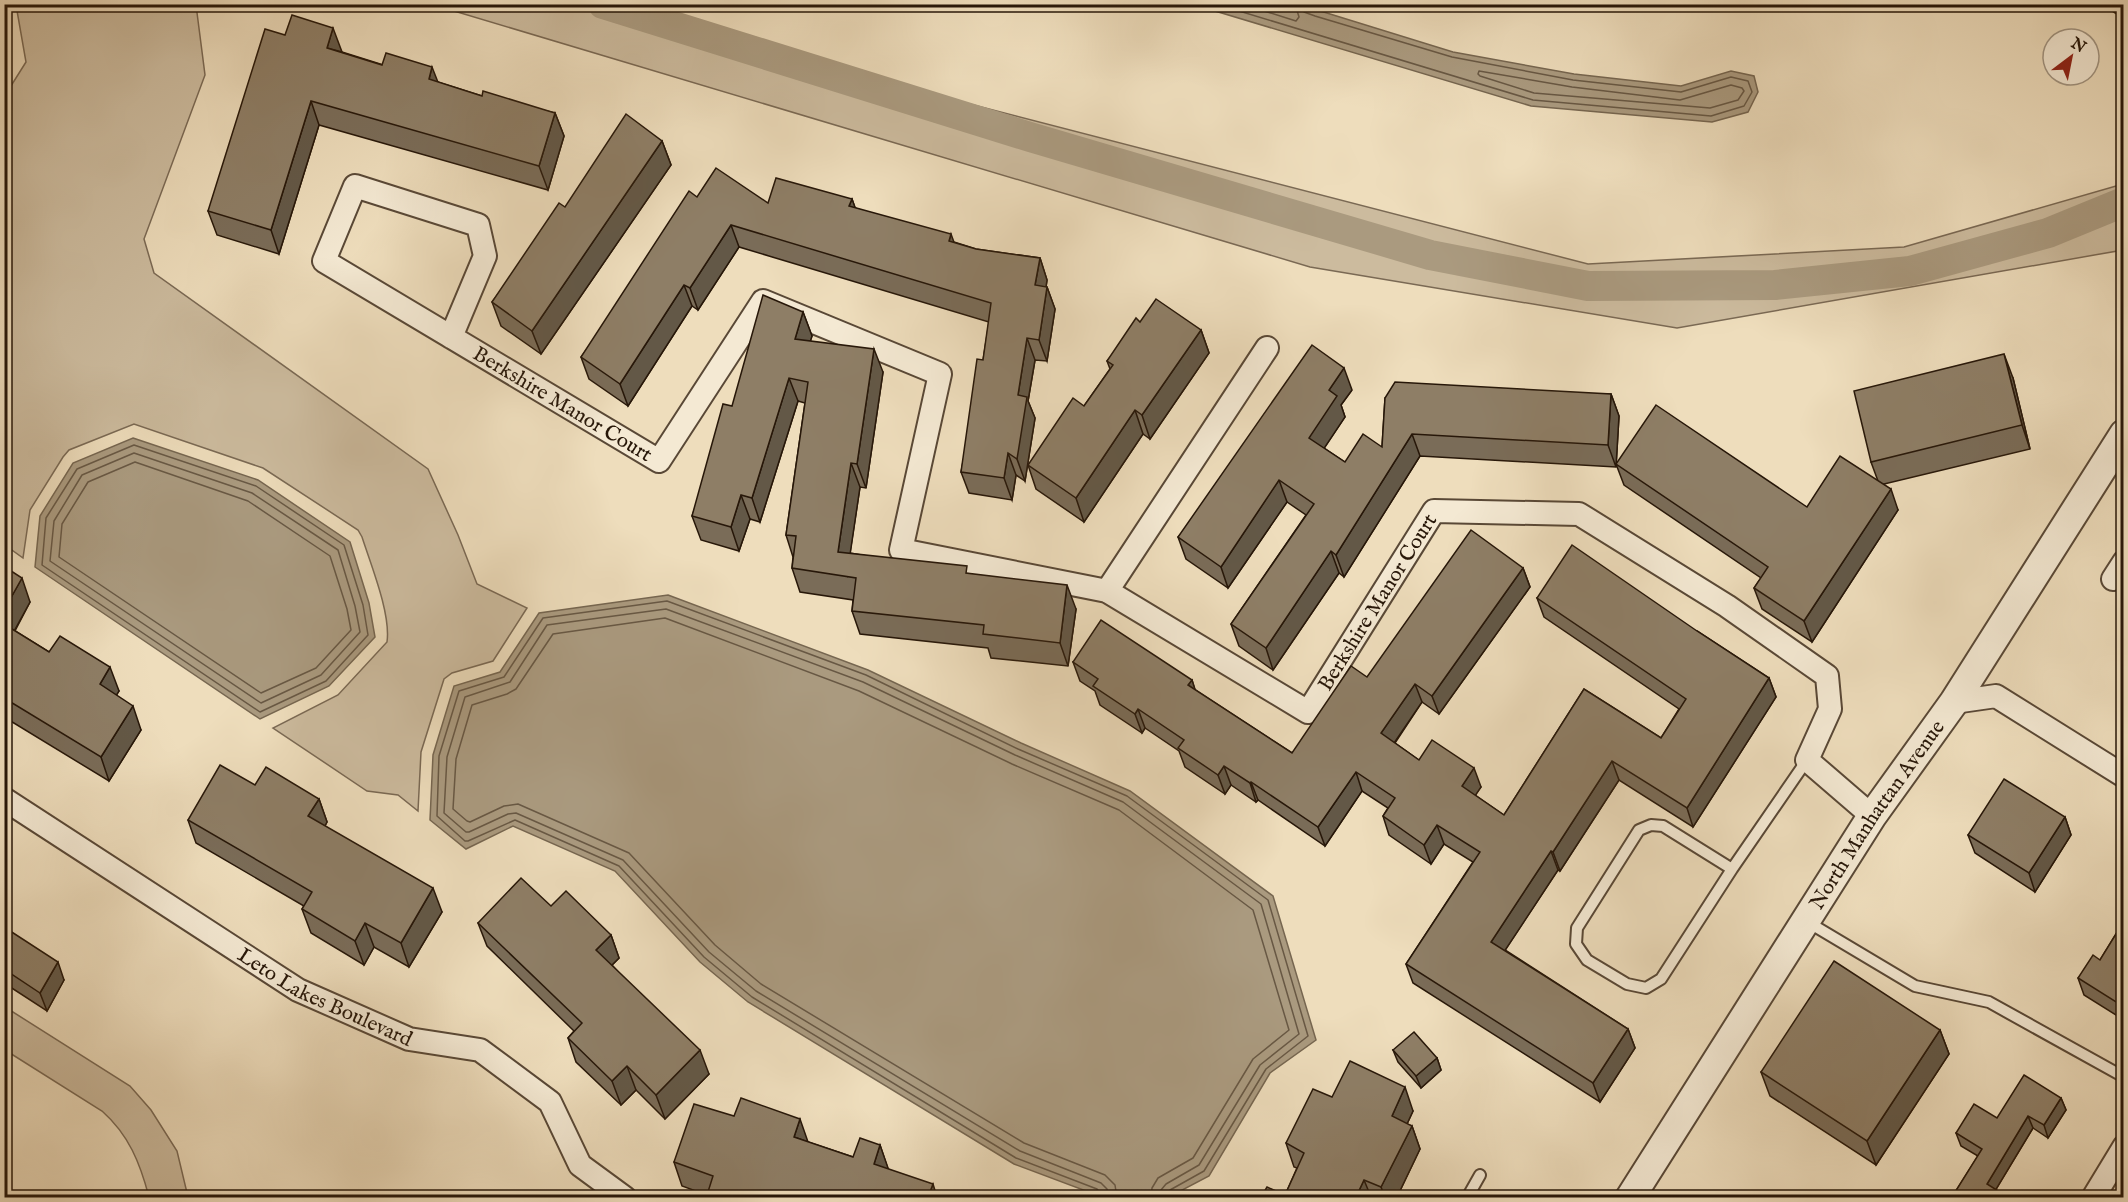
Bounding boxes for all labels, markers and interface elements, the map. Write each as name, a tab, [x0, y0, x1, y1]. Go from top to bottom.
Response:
north arrow	[2041, 27, 2101, 87]
text: N	[2066, 33, 2089, 58]
street label: Berkshire Manor Court	[467, 341, 657, 469]
street label: Berkshire Manor Court	[1313, 509, 1444, 697]
street label: North Manhattan Avenue	[1804, 715, 1952, 915]
street label: Leto Lakes Boulevard	[232, 942, 417, 1054]

